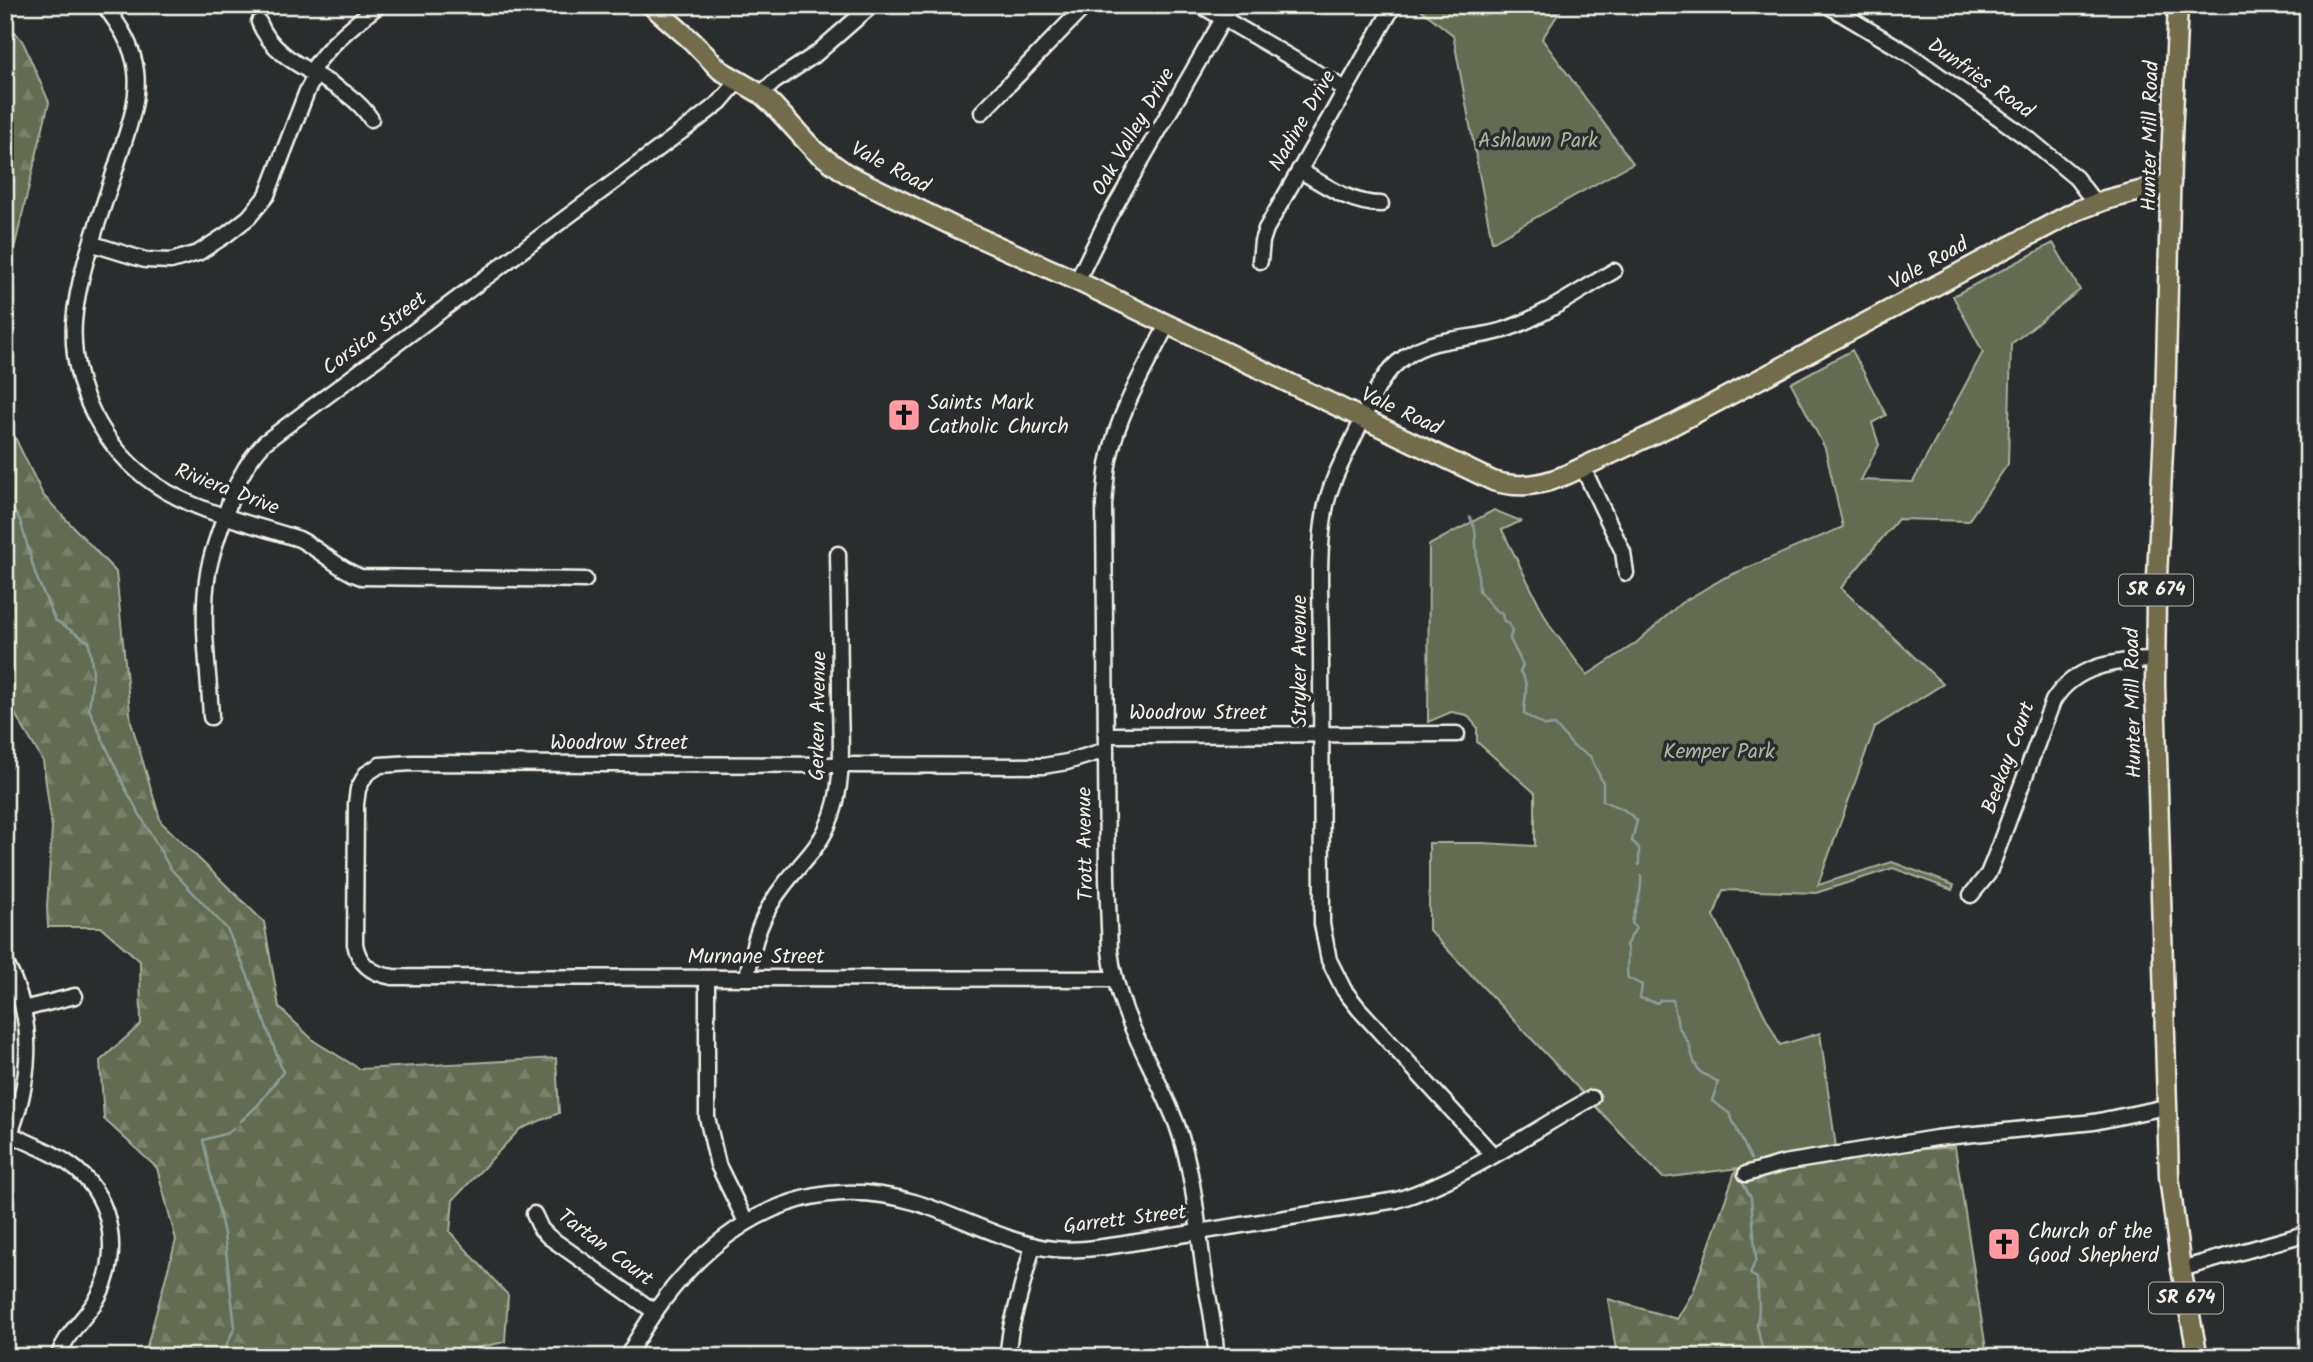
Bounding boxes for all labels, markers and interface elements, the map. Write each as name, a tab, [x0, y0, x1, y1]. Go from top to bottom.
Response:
street label: Dunfries Road	[1920, 30, 2041, 128]
street label: Hunter Mill Road	[2133, 60, 2169, 212]
street label: Oak Valley Drive	[1084, 61, 1185, 203]
street label: Nadine Drive	[1261, 64, 1346, 178]
park label: Ashlawn Park	[1478, 125, 1598, 158]
street label: Vale Road	[844, 133, 936, 203]
street label: Vale Road	[1883, 228, 1975, 299]
street label: Corsica Street	[316, 283, 435, 384]
street label: Vale Road	[1355, 379, 1447, 445]
place label: Saints Mark Catholic Church	[928, 387, 1069, 444]
church icon: Saints Mark Catholic Church	[885, 396, 923, 434]
street label: Riviera Drive	[170, 455, 285, 525]
road number: SR 674	[2119, 575, 2193, 606]
street label: Stryker Avenue	[1284, 594, 1317, 727]
street label: Hunter Mill Road	[2116, 627, 2152, 779]
street label: Gerken Avenue	[801, 650, 837, 781]
street label: Beekay Court	[1973, 696, 2045, 819]
street label: Woodrow Street	[1129, 697, 1268, 730]
street label: Woodrow Street	[550, 727, 689, 760]
park label: Kemper Park	[1663, 736, 1775, 769]
street label: Trott Avenue	[1068, 786, 1103, 901]
street label: Murnane Street	[688, 941, 825, 974]
street label: Garrett Street	[1061, 1196, 1189, 1244]
street label: Tartan Court	[550, 1201, 661, 1296]
place label: Church of the Good Shepherd	[2028, 1216, 2159, 1273]
church icon: Church of the Good Shepherd	[1985, 1225, 2023, 1263]
road number: SR 674	[2149, 1282, 2223, 1314]

